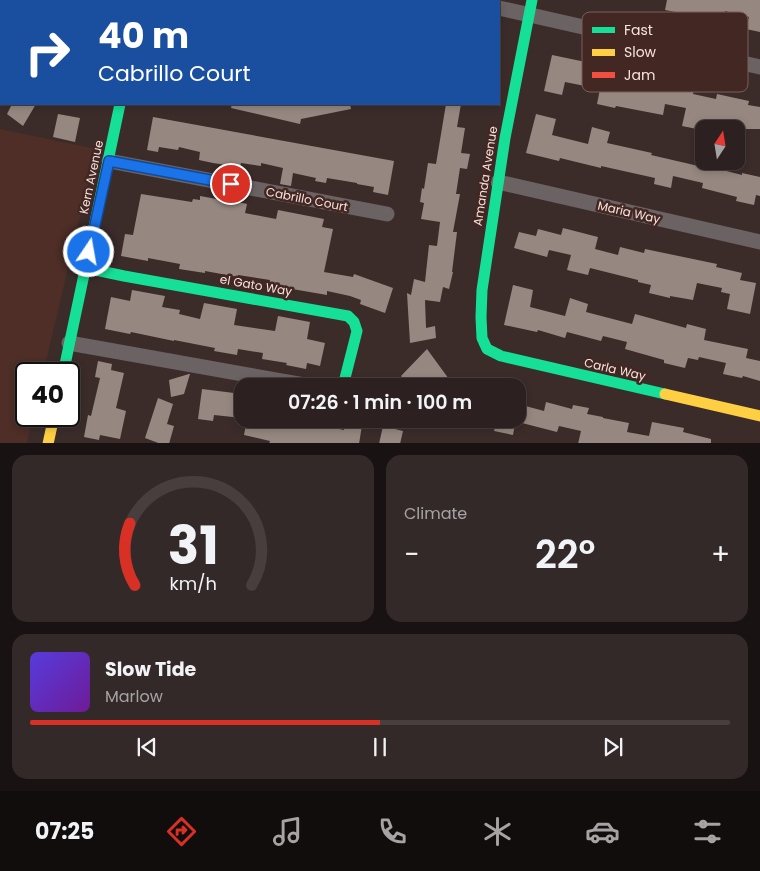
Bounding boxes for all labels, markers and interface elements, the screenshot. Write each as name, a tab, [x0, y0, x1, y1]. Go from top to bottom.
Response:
text: 40 m	[98, 11, 189, 60]
legend	[582, 12, 748, 92]
icon: right	[15, 20, 80, 85]
text: Fast	[624, 20, 653, 40]
text: Slow	[624, 42, 657, 62]
text: Cabrillo Court	[98, 58, 250, 89]
text: Jam	[624, 65, 655, 85]
north arrow	[695, 120, 745, 170]
map controls	[695, 120, 745, 170]
street label: Amanda Avenue	[469, 125, 501, 227]
street label: Kern Avenue	[75, 139, 107, 215]
pin	[210, 163, 252, 205]
icon: arrive	[217, 170, 245, 198]
street label: Cabrillo Court	[265, 183, 349, 215]
street label: Maria Way	[596, 197, 662, 228]
position arrow	[62, 225, 114, 277]
street label: el Gato Way	[219, 270, 294, 300]
street label: Carla Way	[583, 354, 648, 384]
speed limit sign: 40	[15, 362, 80, 427]
text: 07:26 · 1 min · 100 m	[288, 389, 472, 416]
text: Climate	[404, 502, 467, 525]
text: 31	[167, 509, 219, 582]
text: 22°	[535, 528, 595, 581]
text: −	[404, 535, 419, 574]
text: +	[711, 535, 730, 574]
text: km/h	[169, 571, 217, 596]
text: Slow Tide	[105, 656, 196, 683]
text: Marlow	[105, 685, 163, 708]
icon: previous	[133, 733, 161, 761]
icon: pause	[366, 733, 394, 761]
icon: next	[599, 733, 627, 761]
icon: directions	[164, 814, 199, 849]
icon: music	[270, 814, 305, 849]
icon: phone	[375, 814, 410, 849]
icon: climate	[480, 814, 515, 849]
icon: car	[585, 814, 620, 849]
icon: filters	[690, 814, 725, 849]
text: 07:25	[35, 816, 94, 847]

